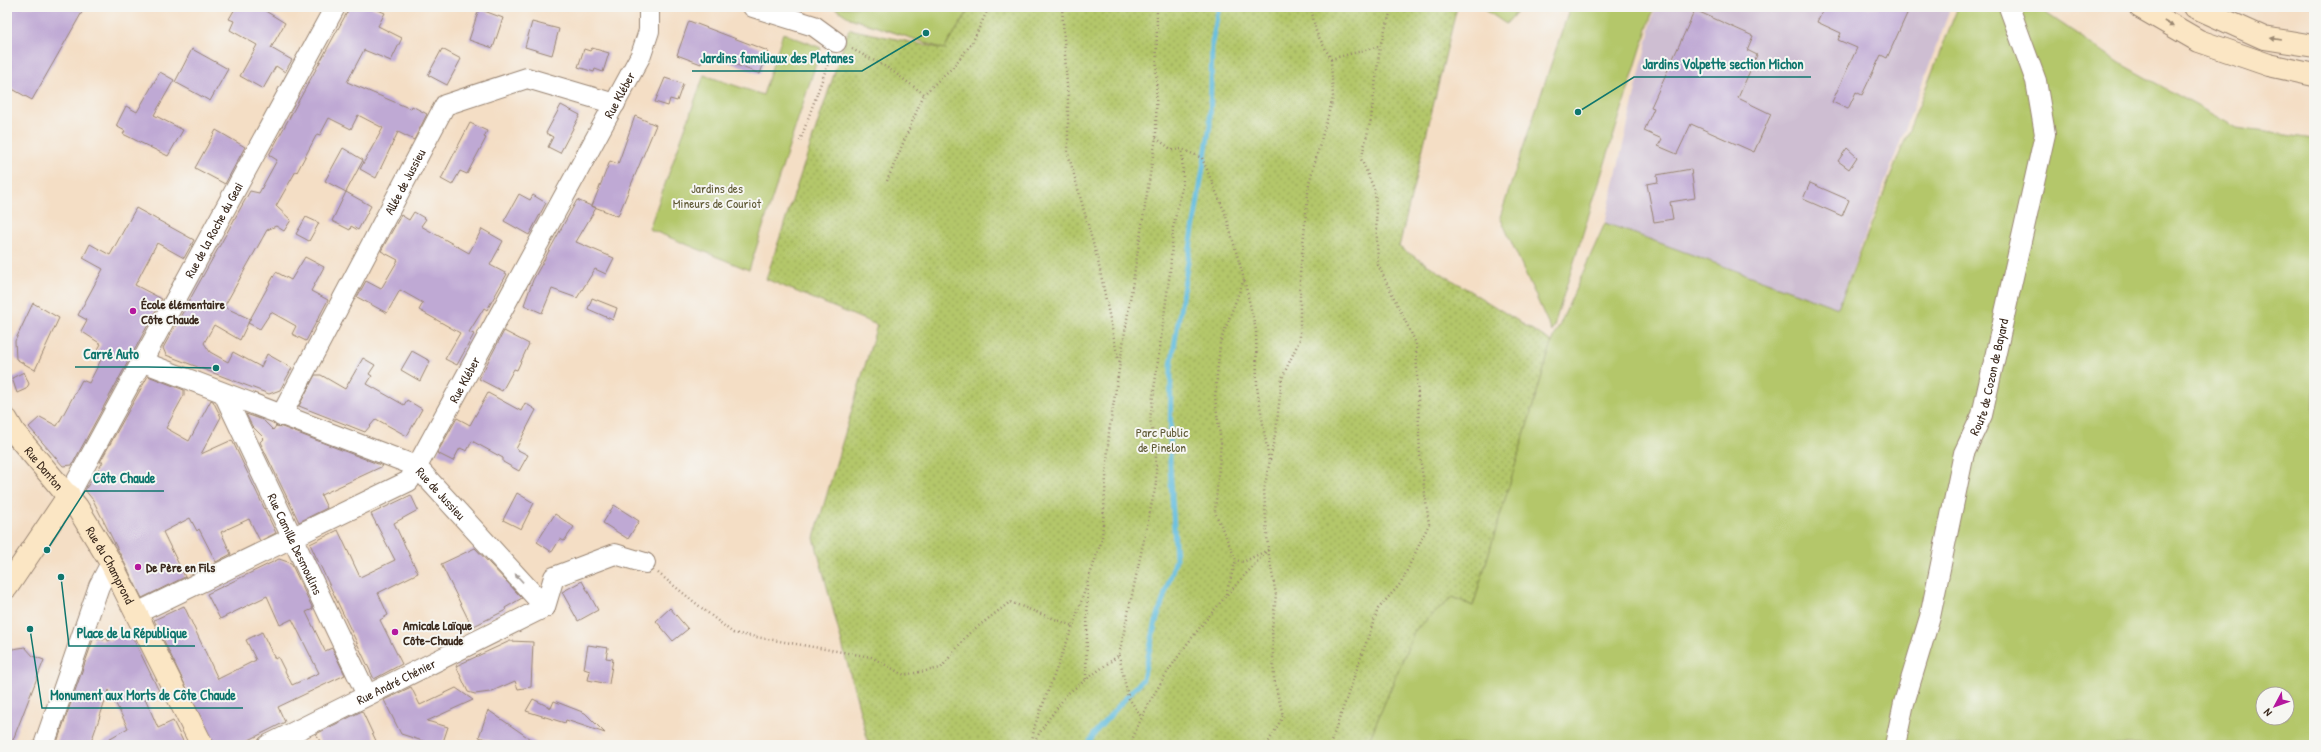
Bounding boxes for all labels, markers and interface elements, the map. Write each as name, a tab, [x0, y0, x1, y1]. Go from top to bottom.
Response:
one-way arrow	[2164, 20, 2175, 27]
one-way arrow	[2269, 36, 2282, 42]
callout: Jardins familiaux des Platanes	[692, 45, 862, 71]
text: Jardins familiaux des Platanes	[700, 48, 854, 67]
callout: Jardins Volpette section Michon	[1634, 51, 1811, 77]
text: Jardins Volpette section Michon	[1642, 54, 1804, 75]
street label: Rue Kléber	[599, 68, 639, 121]
street label: Allée de Jussieu	[380, 146, 429, 218]
street label: Rue de la Roche du Geai	[180, 179, 247, 281]
park label: Jardins des Mineurs de Couriot	[673, 179, 762, 212]
place label: École élémentaire Côte Chaude	[141, 295, 226, 328]
marker: École élémentaire Côte Chaude	[128, 306, 138, 316]
street label: Route de Cozon de Bayard	[1965, 317, 2012, 438]
callout: Carré Auto	[75, 341, 147, 367]
text: Carré Auto	[83, 344, 139, 363]
street label: Rue Kléber	[444, 353, 484, 406]
park label: Parc Public de Pinelon	[1136, 423, 1188, 456]
street label: Rue Danton	[21, 442, 68, 494]
street label: Rue de Jussieu	[412, 463, 470, 524]
callout: Côte Chaude	[85, 465, 164, 491]
text: Côte Chaude	[93, 468, 156, 487]
street label: Rue Camille Desmoulins	[263, 490, 327, 598]
street label: Rue du Champrond	[82, 523, 139, 607]
place label: De Père en Fils	[146, 558, 215, 576]
marker: De Père en Fils	[133, 562, 143, 572]
one-way arrow	[514, 573, 524, 583]
place label: Amicale Laïque Côte-Chaude	[403, 616, 473, 649]
callout: Place de la République	[69, 620, 195, 646]
text: Place de la République	[77, 623, 188, 644]
marker: Amicale Laïque Côte-Chaude	[390, 627, 400, 637]
street label: Rue André Chénier	[353, 654, 439, 709]
callout: Monument aux Morts de Côte Chaude	[42, 682, 243, 708]
text: Monument aux Morts de Côte Chaude	[50, 685, 236, 704]
north arrow	[2255, 686, 2295, 726]
text: N	[2260, 706, 2275, 719]

